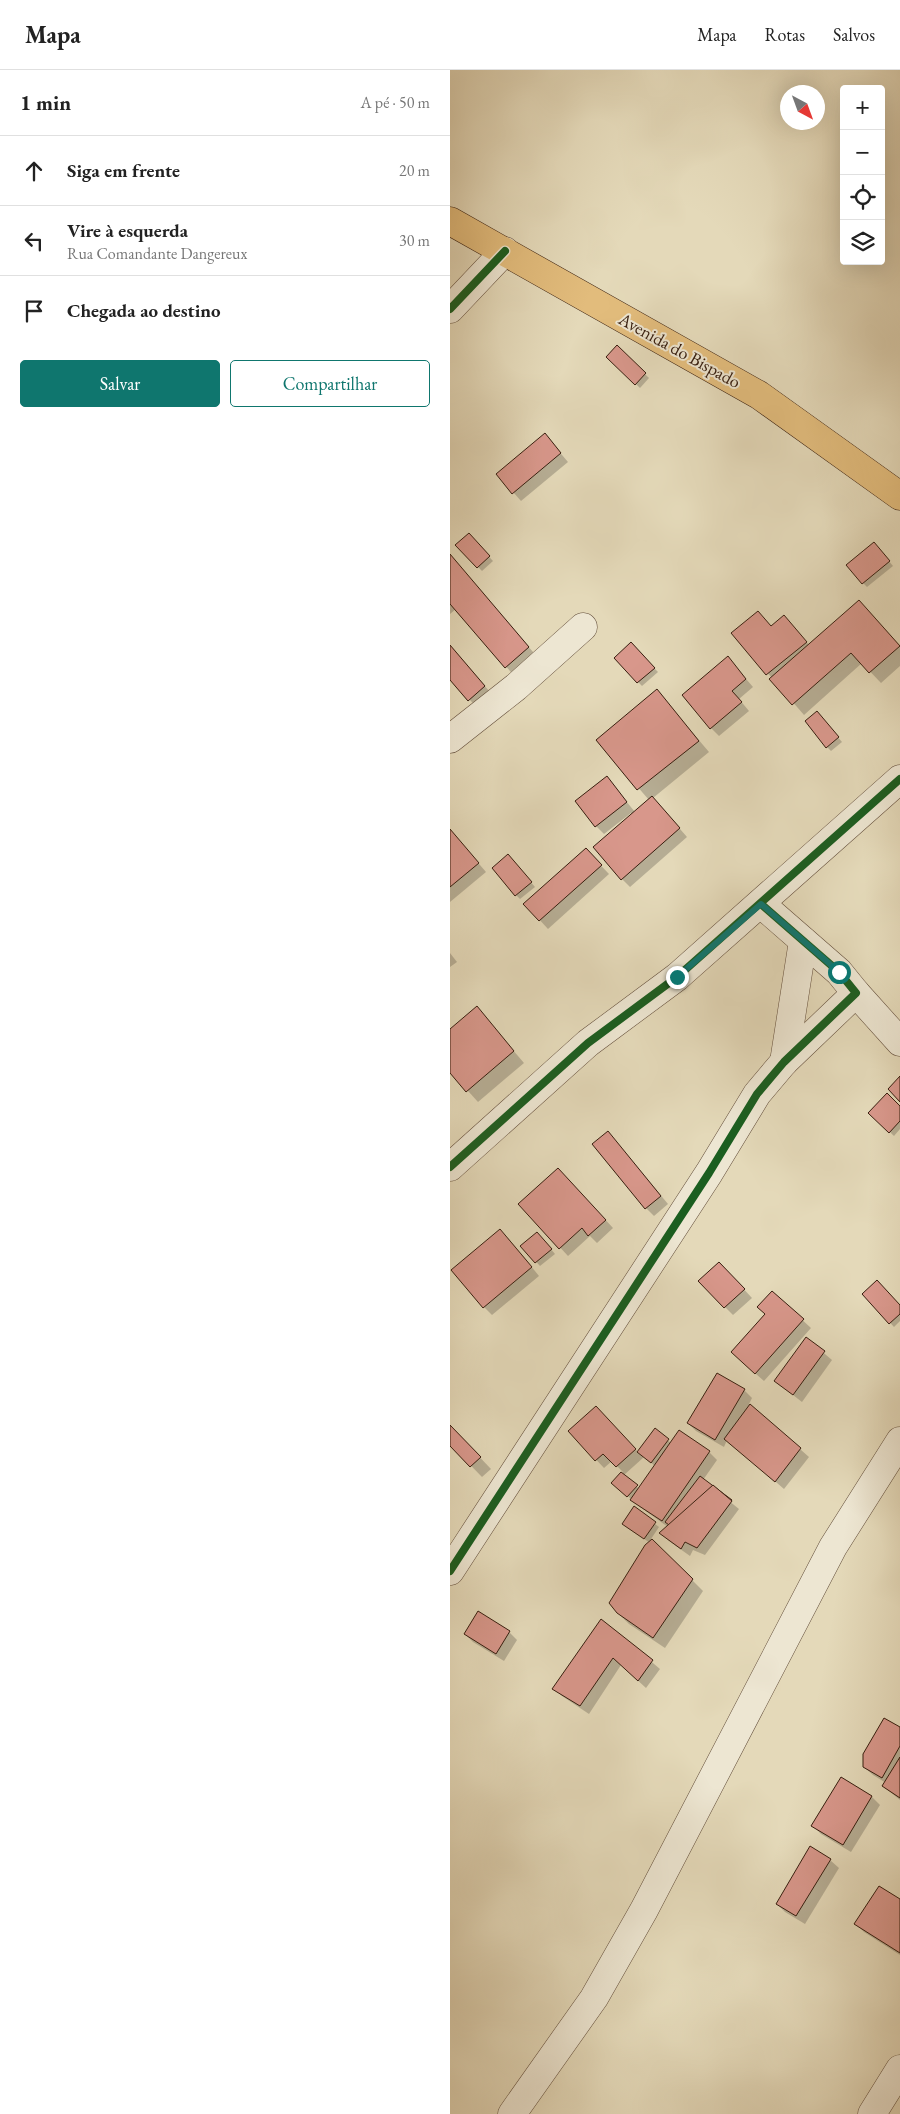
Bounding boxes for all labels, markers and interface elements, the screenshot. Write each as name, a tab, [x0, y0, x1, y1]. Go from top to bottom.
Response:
text: Mapa	[25, 19, 81, 50]
text: Mapa	[697, 23, 737, 46]
text: Rotas	[765, 23, 805, 46]
text: Salvos	[833, 23, 875, 46]
north arrow	[780, 85, 825, 130]
map controls	[840, 85, 885, 265]
button: +	[840, 85, 885, 130]
text: 1 min	[20, 89, 71, 116]
text: A pé · 50 m	[361, 92, 430, 113]
button: −	[840, 130, 885, 175]
icon: ahead	[20, 157, 48, 185]
text: Siga em frente	[67, 158, 180, 183]
text: 20 m	[399, 160, 430, 181]
button: locate	[840, 175, 885, 220]
text: Vire à esquerda	[67, 218, 188, 243]
button: layers	[840, 220, 885, 265]
icon: left	[20, 227, 48, 255]
text: 30 m	[399, 230, 430, 251]
text: Rua Comandante Dangereux	[67, 243, 247, 264]
icon: arrive	[20, 297, 48, 325]
text: Chegada ao destino	[67, 298, 221, 323]
street label: Avenida do Bispado	[614, 306, 745, 393]
button: Salvar	[20, 360, 220, 407]
button: Compartilhar	[230, 360, 430, 407]
route start	[828, 961, 851, 984]
route end	[666, 966, 689, 989]

